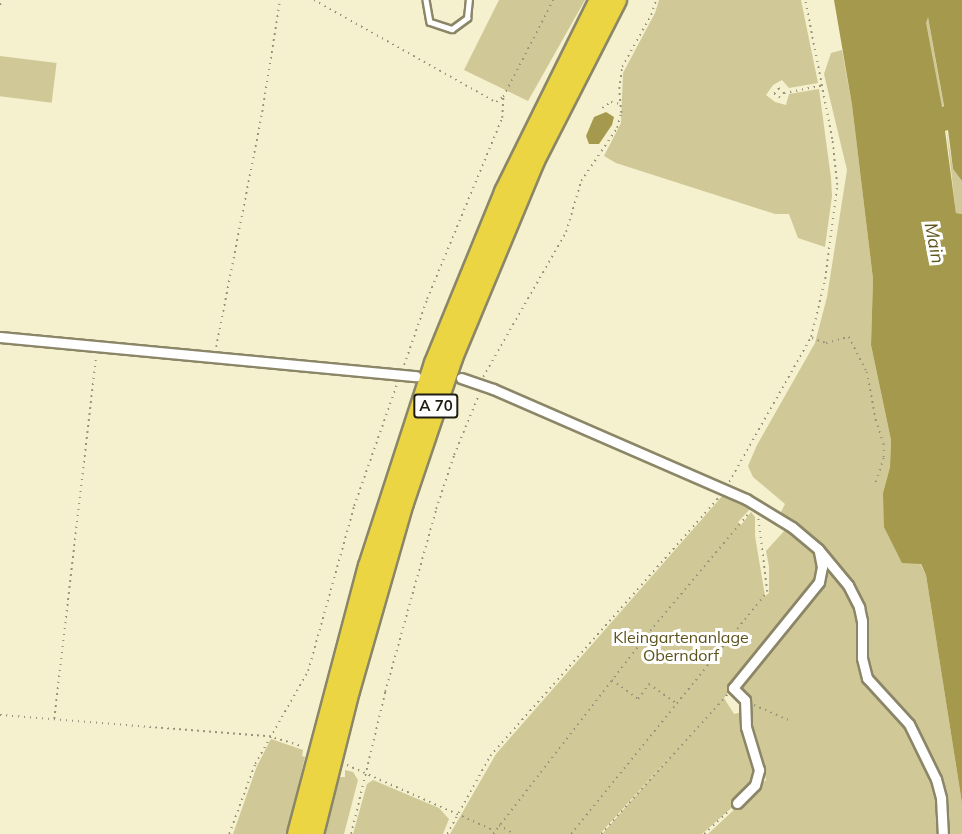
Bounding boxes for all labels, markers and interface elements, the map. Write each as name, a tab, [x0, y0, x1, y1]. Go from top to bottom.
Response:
water label: Main	[919, 221, 949, 265]
road number: A 70	[412, 394, 460, 418]
park label: Kleingartenanlage Oberndorf	[613, 627, 749, 665]

